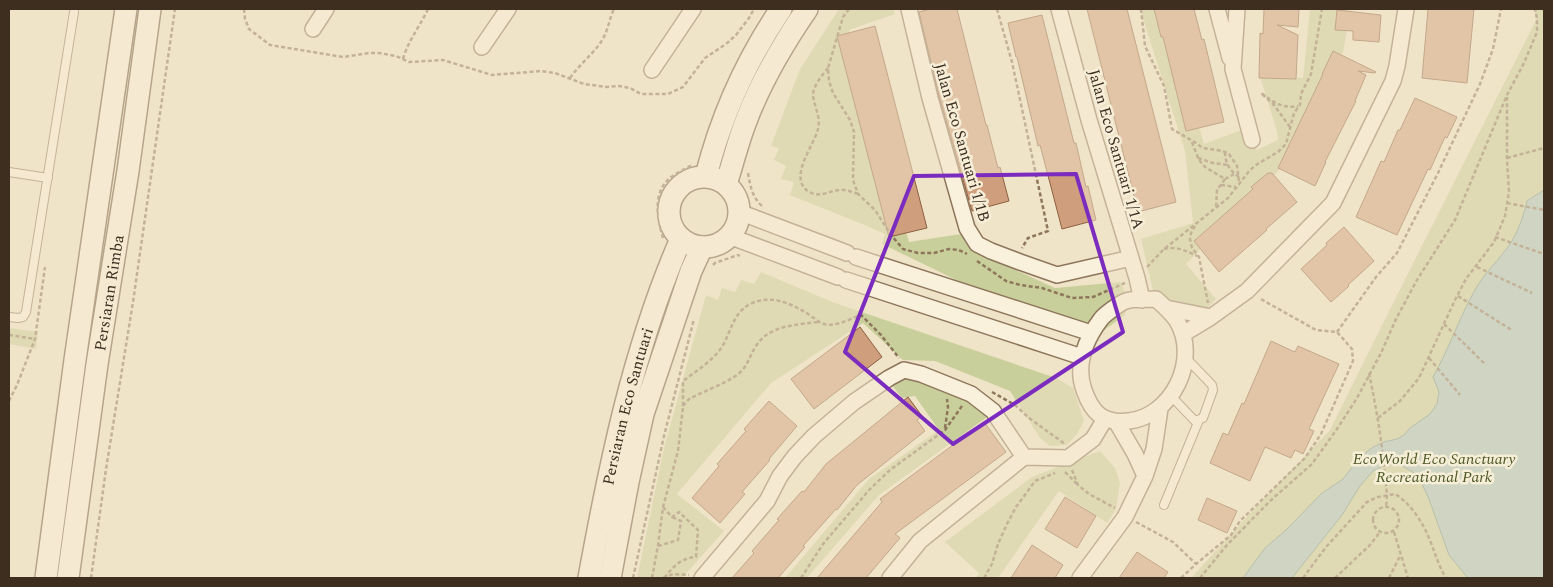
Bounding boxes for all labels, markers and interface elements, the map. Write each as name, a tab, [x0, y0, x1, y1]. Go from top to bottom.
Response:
street label: Jalan Eco Santuari 1/1B	[928, 60, 996, 225]
street label: Jalan Eco Santuari 1/1A	[1082, 66, 1150, 232]
street label: Persiaran Rimba	[88, 233, 131, 353]
street label: Persiaran Eco Santuari	[596, 325, 660, 487]
park label: EcoWorld Eco Sanctuary Recreational Park	[1353, 447, 1515, 489]

